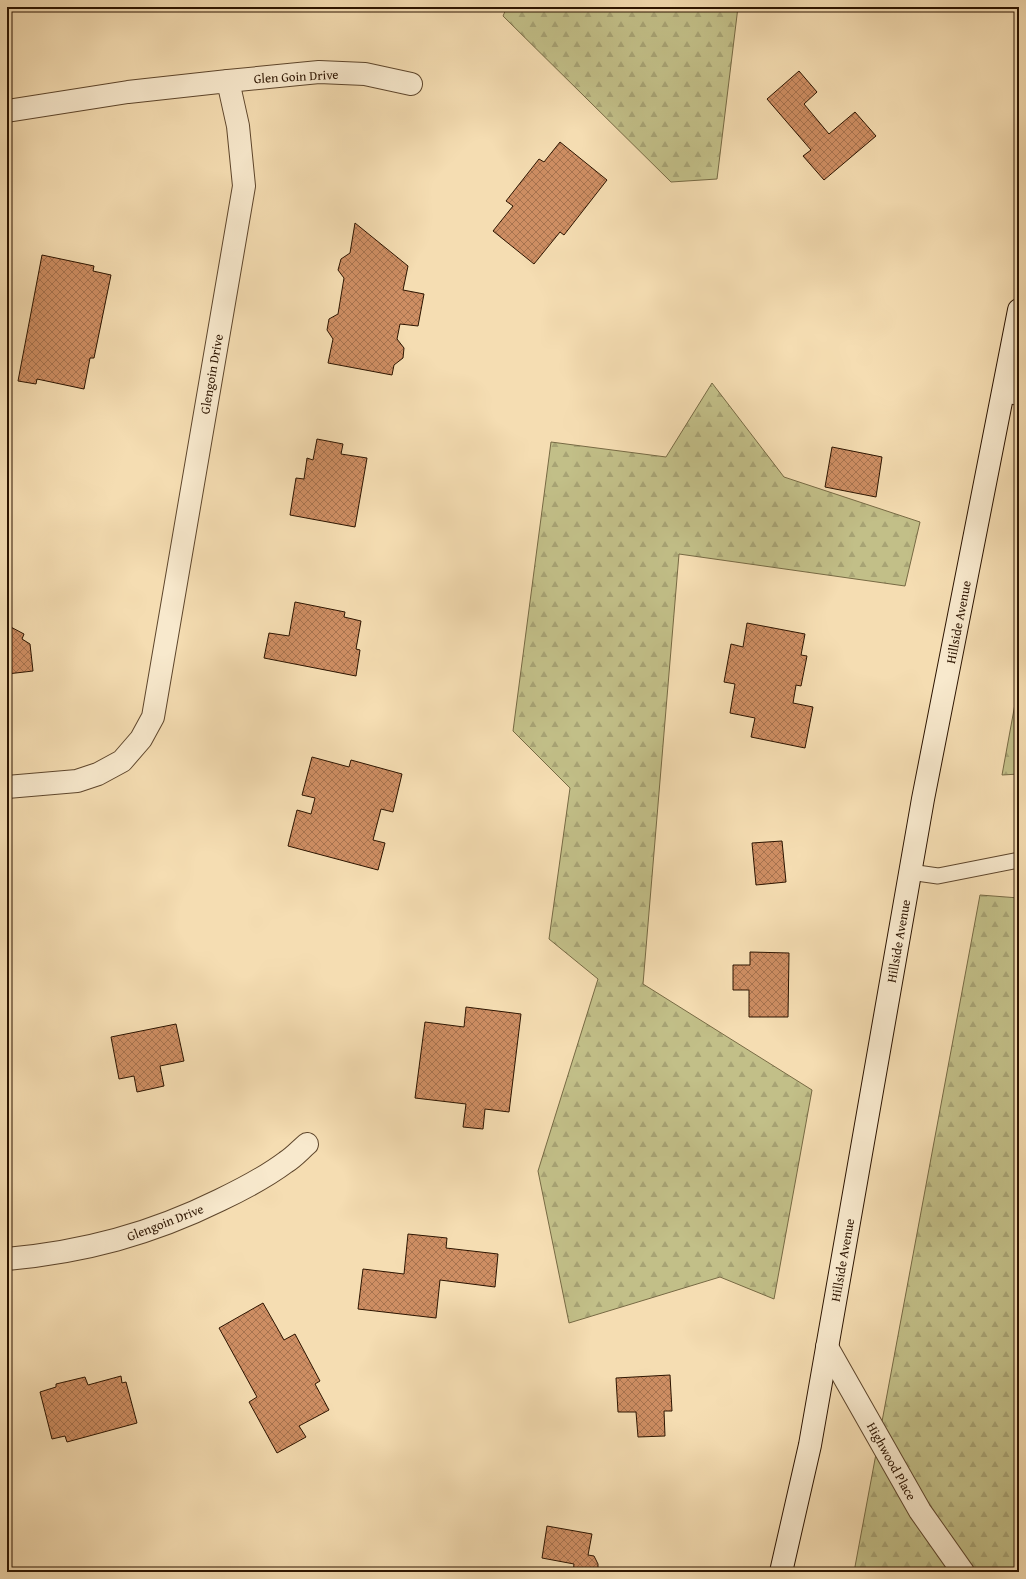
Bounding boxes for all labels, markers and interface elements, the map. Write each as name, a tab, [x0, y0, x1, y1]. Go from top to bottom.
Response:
street label: Glen Goin Drive	[253, 65, 339, 88]
street label: Glengoin Drive	[195, 333, 228, 416]
street label: Hillside Avenue	[941, 579, 976, 665]
street label: Hillside Avenue	[882, 898, 915, 984]
street label: Glengoin Drive	[124, 1199, 206, 1246]
street label: Hillside Avenue	[826, 1217, 859, 1303]
street label: Highwood Place	[862, 1419, 921, 1504]

